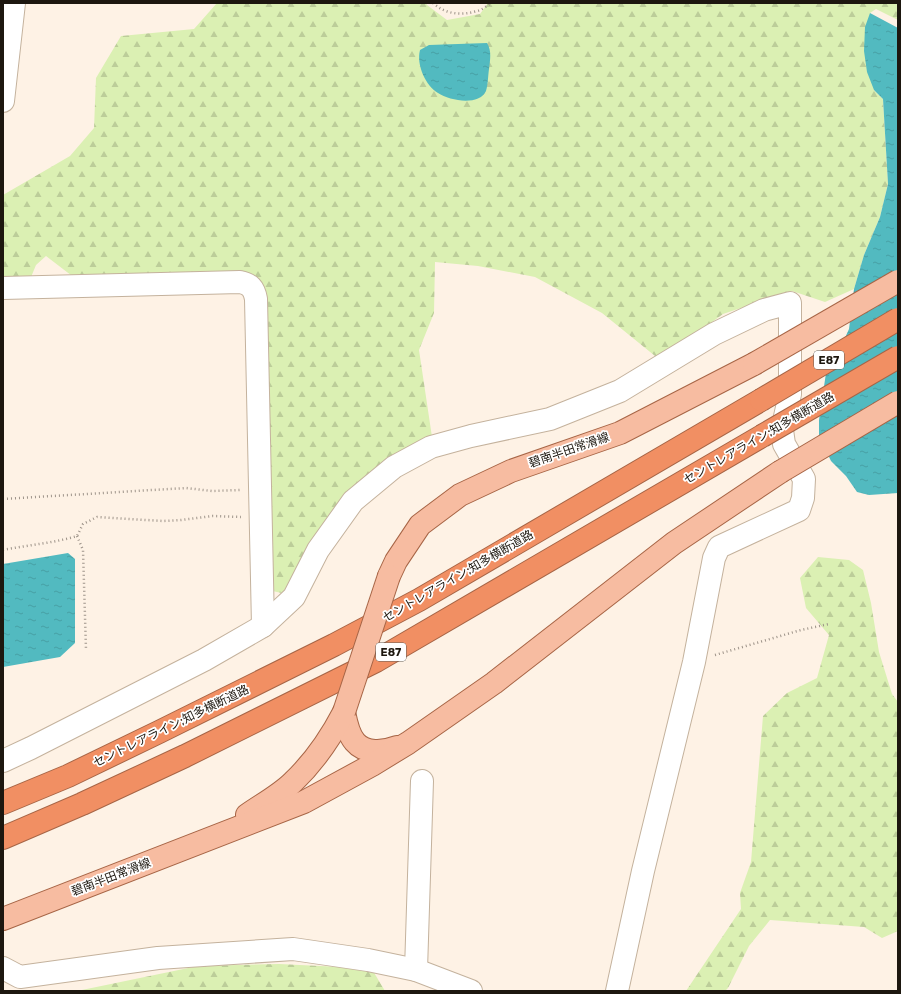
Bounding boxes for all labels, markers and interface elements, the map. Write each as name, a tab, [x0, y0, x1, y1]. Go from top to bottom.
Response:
road number: E87	[814, 351, 844, 369]
street label: セントレアライン;知多横断道路	[681, 389, 837, 487]
street label: 碧南半田常滑線	[527, 430, 611, 470]
street label: セントレアライン;知多横断道路	[380, 527, 536, 625]
road number: E87	[376, 643, 406, 661]
street label: セントレアライン;知多横断道路	[91, 682, 251, 770]
street label: 碧南半田常滑線	[69, 855, 153, 899]

